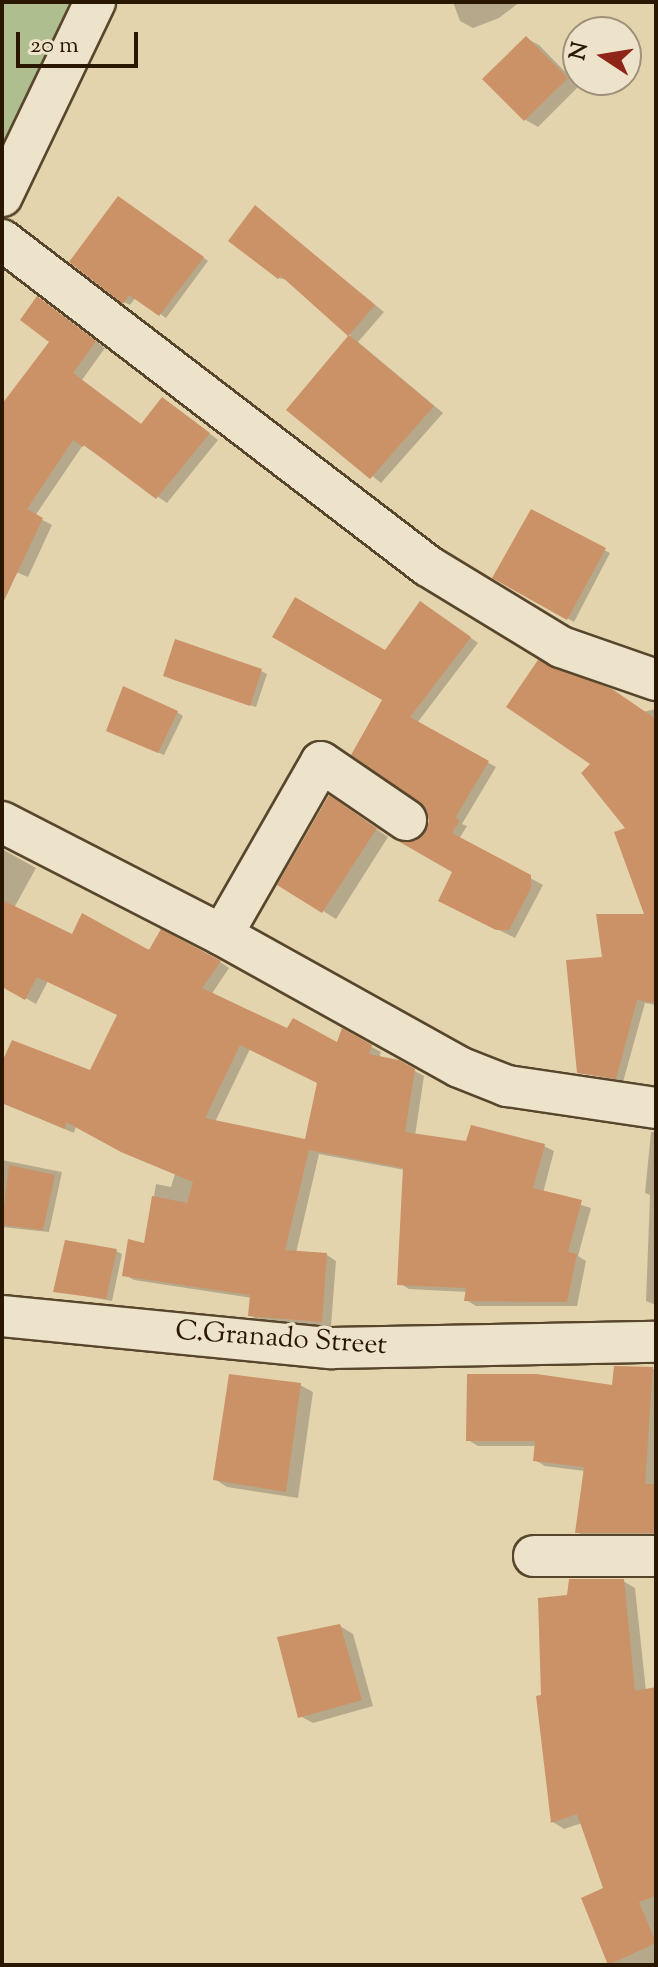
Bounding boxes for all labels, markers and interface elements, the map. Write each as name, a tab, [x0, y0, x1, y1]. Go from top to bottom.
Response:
scale bar	[20, 16, 142, 66]
north arrow	[562, 16, 642, 96]
text: 20 m	[30, 29, 79, 63]
text: N	[563, 40, 598, 63]
street label: C.Granado Street	[174, 1315, 388, 1363]

